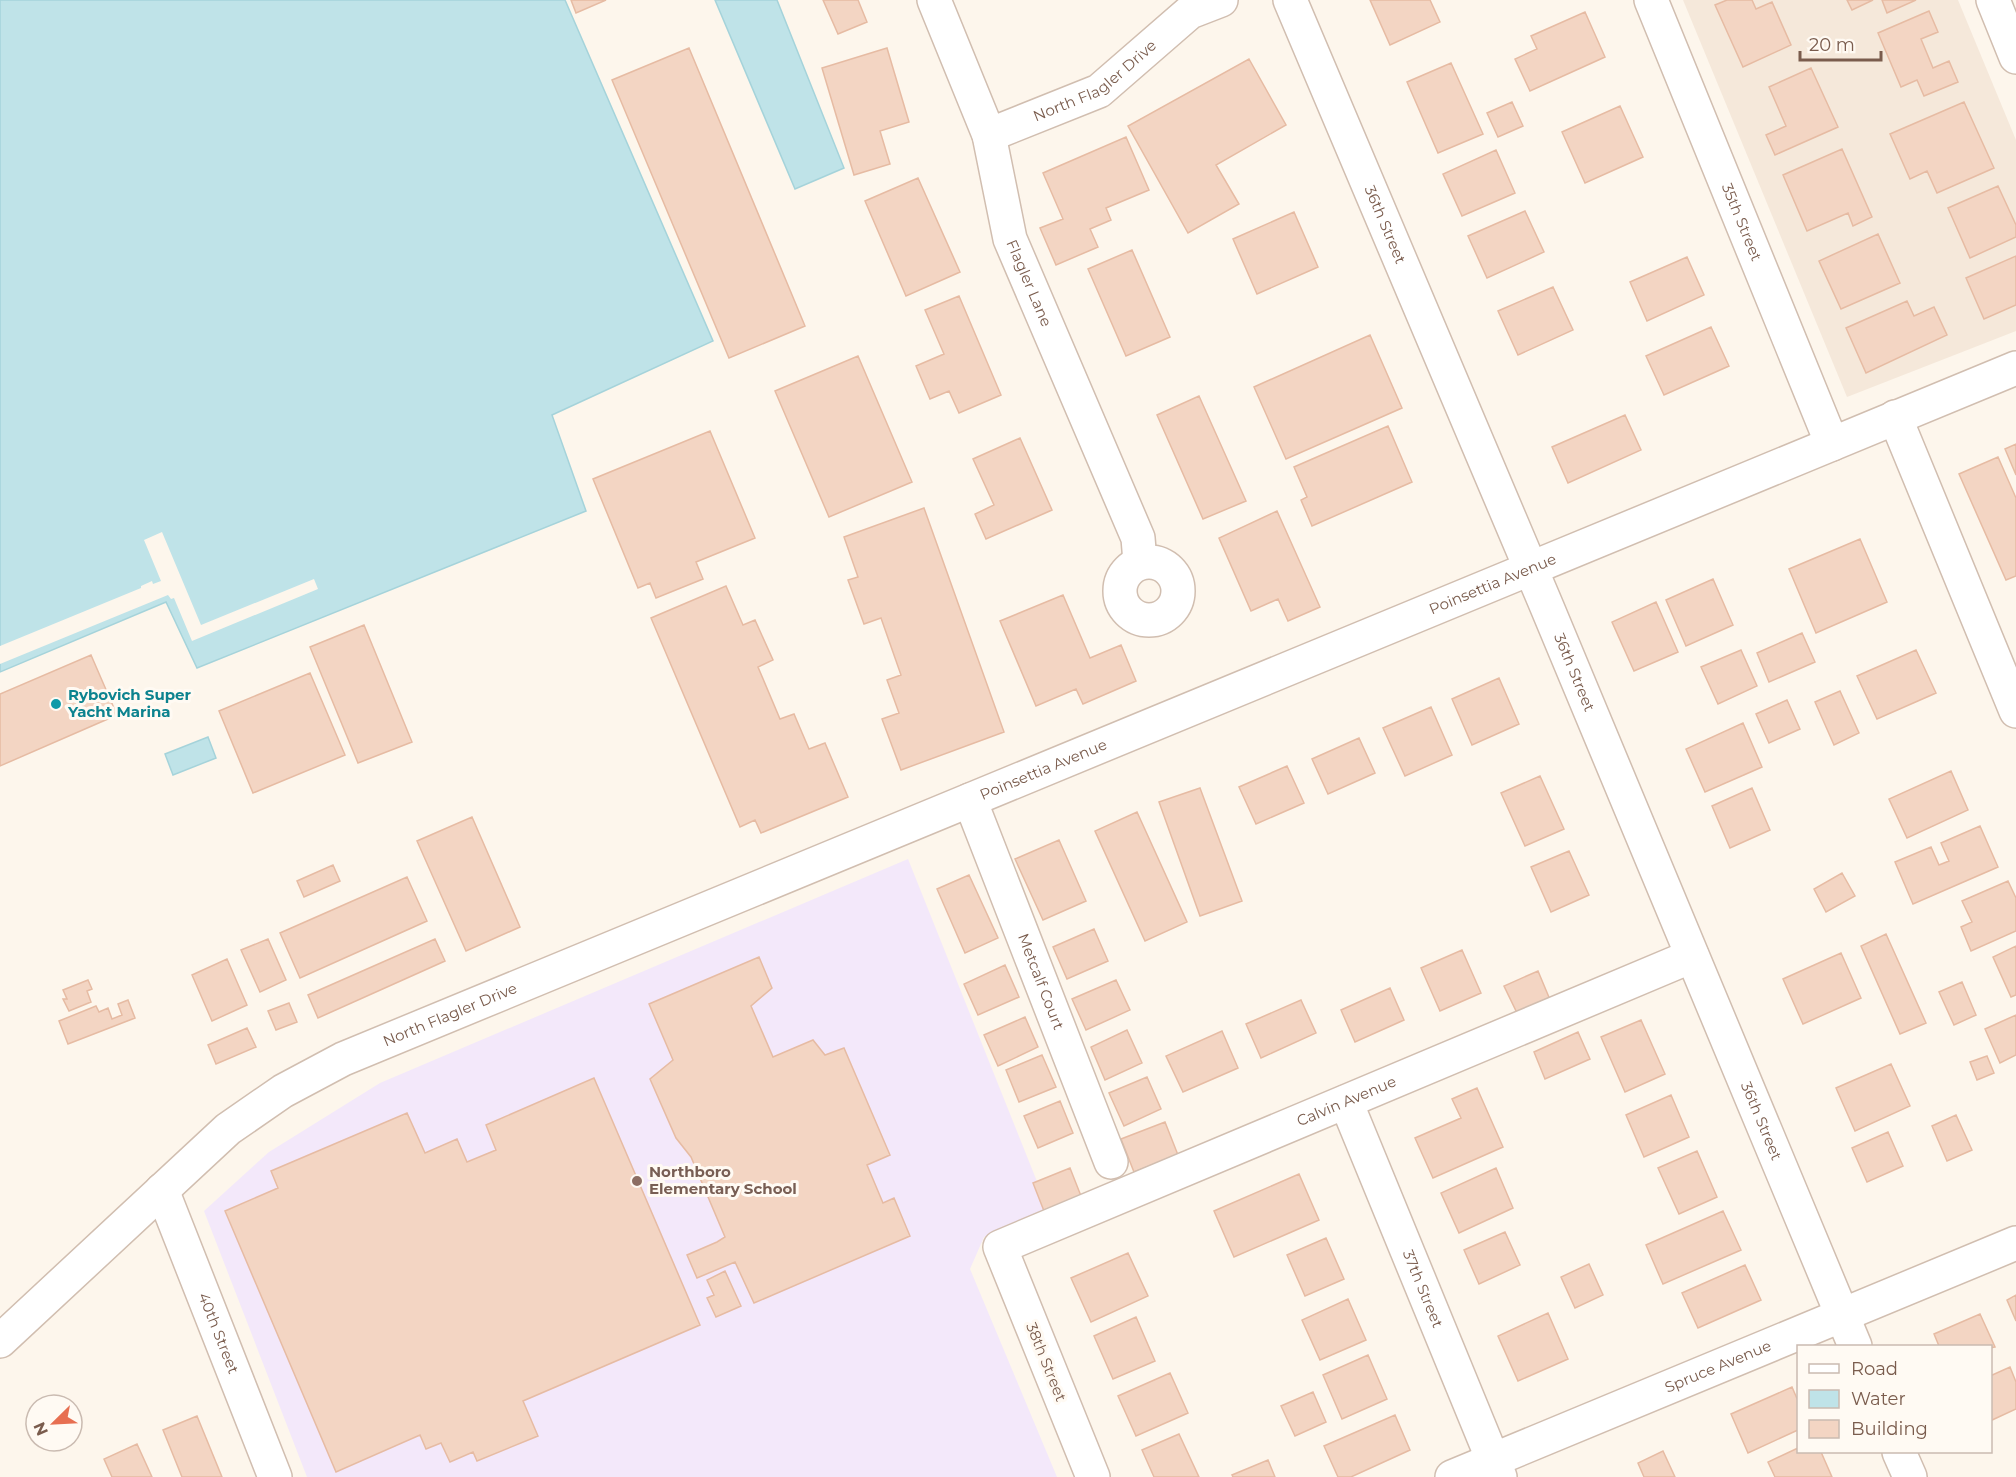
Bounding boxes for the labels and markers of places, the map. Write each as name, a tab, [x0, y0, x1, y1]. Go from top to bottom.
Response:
place label: Rybovich Super Yacht Marina	[67, 685, 192, 721]
marker: Rybovich Super Yacht Marina	[49, 697, 63, 711]
place label: Northboro Elementary School	[649, 1162, 797, 1198]
marker: Northboro Elementary School	[630, 1174, 644, 1188]

